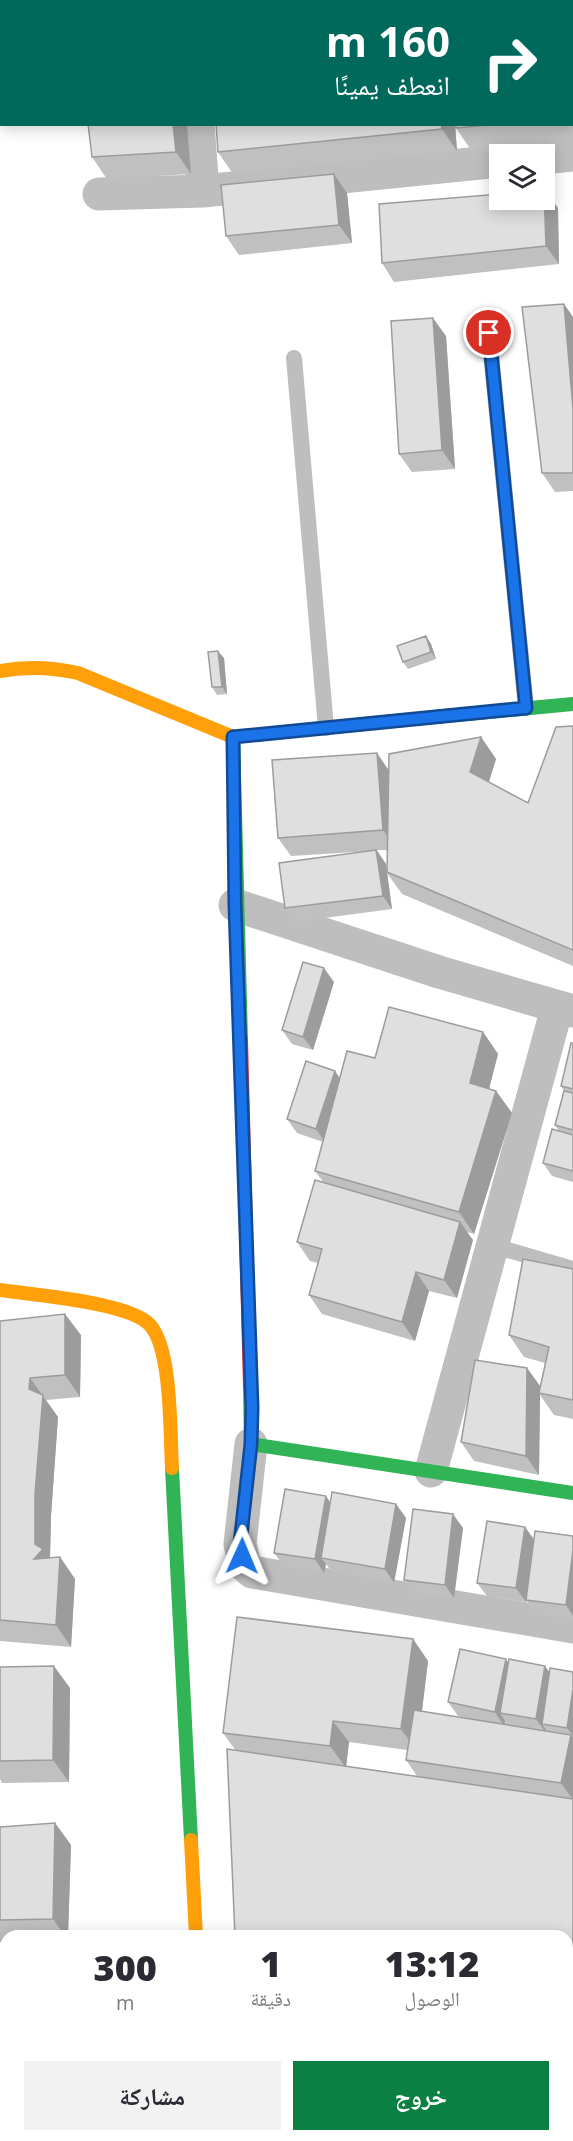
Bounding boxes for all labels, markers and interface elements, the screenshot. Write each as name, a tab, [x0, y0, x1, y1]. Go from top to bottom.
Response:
text: 160 m	[326, 12, 450, 69]
icon: right	[471, 24, 549, 102]
text: انعطف يمينًا	[334, 66, 450, 103]
map controls	[489, 144, 555, 210]
button: layers	[489, 144, 555, 210]
pin	[463, 307, 514, 358]
icon: arrive	[472, 316, 505, 349]
position arrow	[210, 1524, 274, 1588]
text: 1	[260, 1939, 281, 1988]
text: 13:12	[385, 1939, 479, 1988]
text: 300	[94, 1943, 157, 1992]
text: دقيقة	[250, 1985, 291, 2012]
text: الوصول	[404, 1985, 460, 2012]
text: m	[116, 1989, 134, 2016]
button: مشاركة	[24, 2061, 281, 2130]
button: خروج	[293, 2061, 549, 2130]

